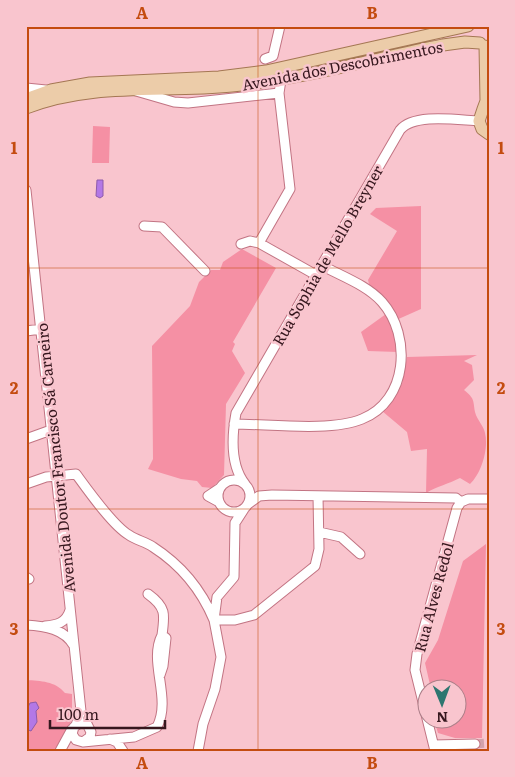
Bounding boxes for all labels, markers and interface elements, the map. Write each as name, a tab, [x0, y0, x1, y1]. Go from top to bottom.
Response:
text: A	[136, 0, 148, 24]
text: B	[366, 0, 378, 24]
street label: Avenida dos Descobrimentos	[240, 34, 444, 96]
text: 1	[11, 135, 18, 159]
text: 1	[498, 135, 505, 159]
street label: Rua Sophia de Mello Breyner	[266, 161, 388, 349]
street label: Avenida Doutor Francisco Sá Carneiro	[29, 322, 81, 594]
text: 2	[10, 375, 19, 399]
text: 2	[497, 375, 506, 399]
street label: Rua Alves Redol	[407, 539, 459, 655]
text: 3	[10, 616, 19, 640]
text: 3	[497, 616, 506, 640]
north arrow	[418, 680, 468, 730]
scale bar	[50, 697, 165, 729]
text: 100 m	[58, 702, 99, 725]
text: N	[436, 708, 448, 728]
text: A	[136, 750, 148, 774]
text: B	[366, 750, 378, 774]

